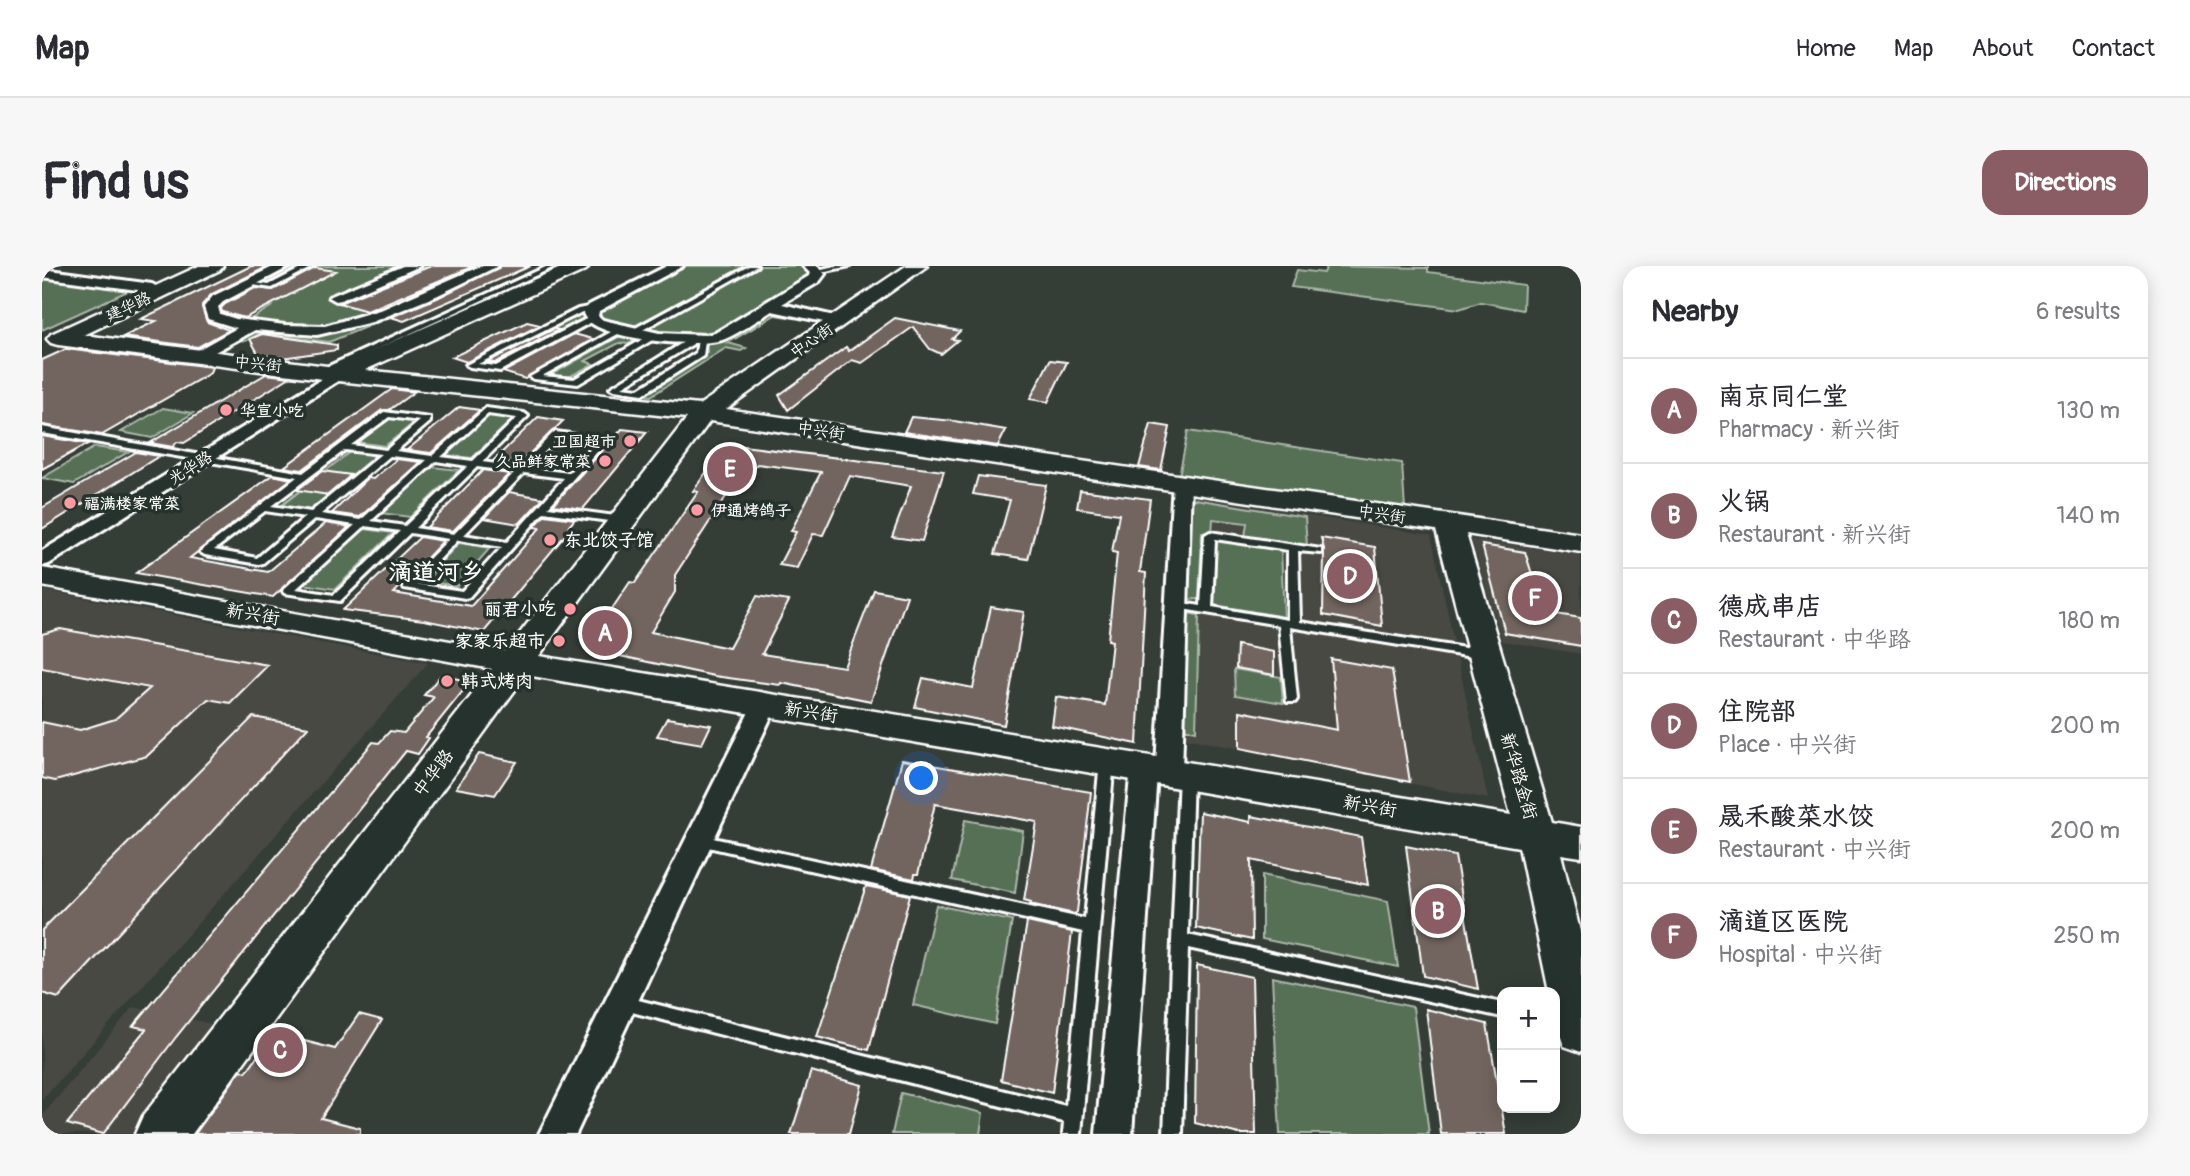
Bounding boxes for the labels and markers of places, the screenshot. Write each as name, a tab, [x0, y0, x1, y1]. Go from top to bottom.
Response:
place label: 华宣小吃	[240, 401, 304, 421]
marker: 华宣小吃	[218, 402, 234, 418]
place label: 卫国超市	[552, 432, 616, 452]
marker: 卫国超市	[622, 433, 638, 449]
pin: E	[707, 443, 753, 495]
place label: 久品鲜家常菜	[495, 452, 591, 472]
marker: 久品鲜家常菜	[597, 453, 613, 469]
place label: 福满楼家常菜	[84, 494, 180, 514]
marker: 福满楼家常菜	[62, 495, 78, 511]
place label: 伊通烤鸽子	[711, 501, 791, 521]
marker: 伊通烤鸽子	[689, 502, 705, 518]
place label: 东北饺子馆	[564, 529, 654, 552]
marker: 东北饺子馆	[542, 532, 558, 548]
pin: D	[1327, 550, 1373, 602]
pin: F	[1512, 572, 1558, 624]
place label: 丽君小吃	[484, 598, 556, 621]
marker: 丽君小吃	[562, 601, 578, 617]
pin: A	[582, 607, 628, 659]
place label: 家家乐超市	[455, 630, 545, 653]
marker: 家家乐超市	[551, 633, 567, 649]
place label: 韩式烤肉	[461, 670, 533, 693]
marker: 韩式烤肉	[439, 673, 455, 689]
pin: B	[1415, 885, 1461, 937]
pin: C	[257, 1024, 303, 1076]

